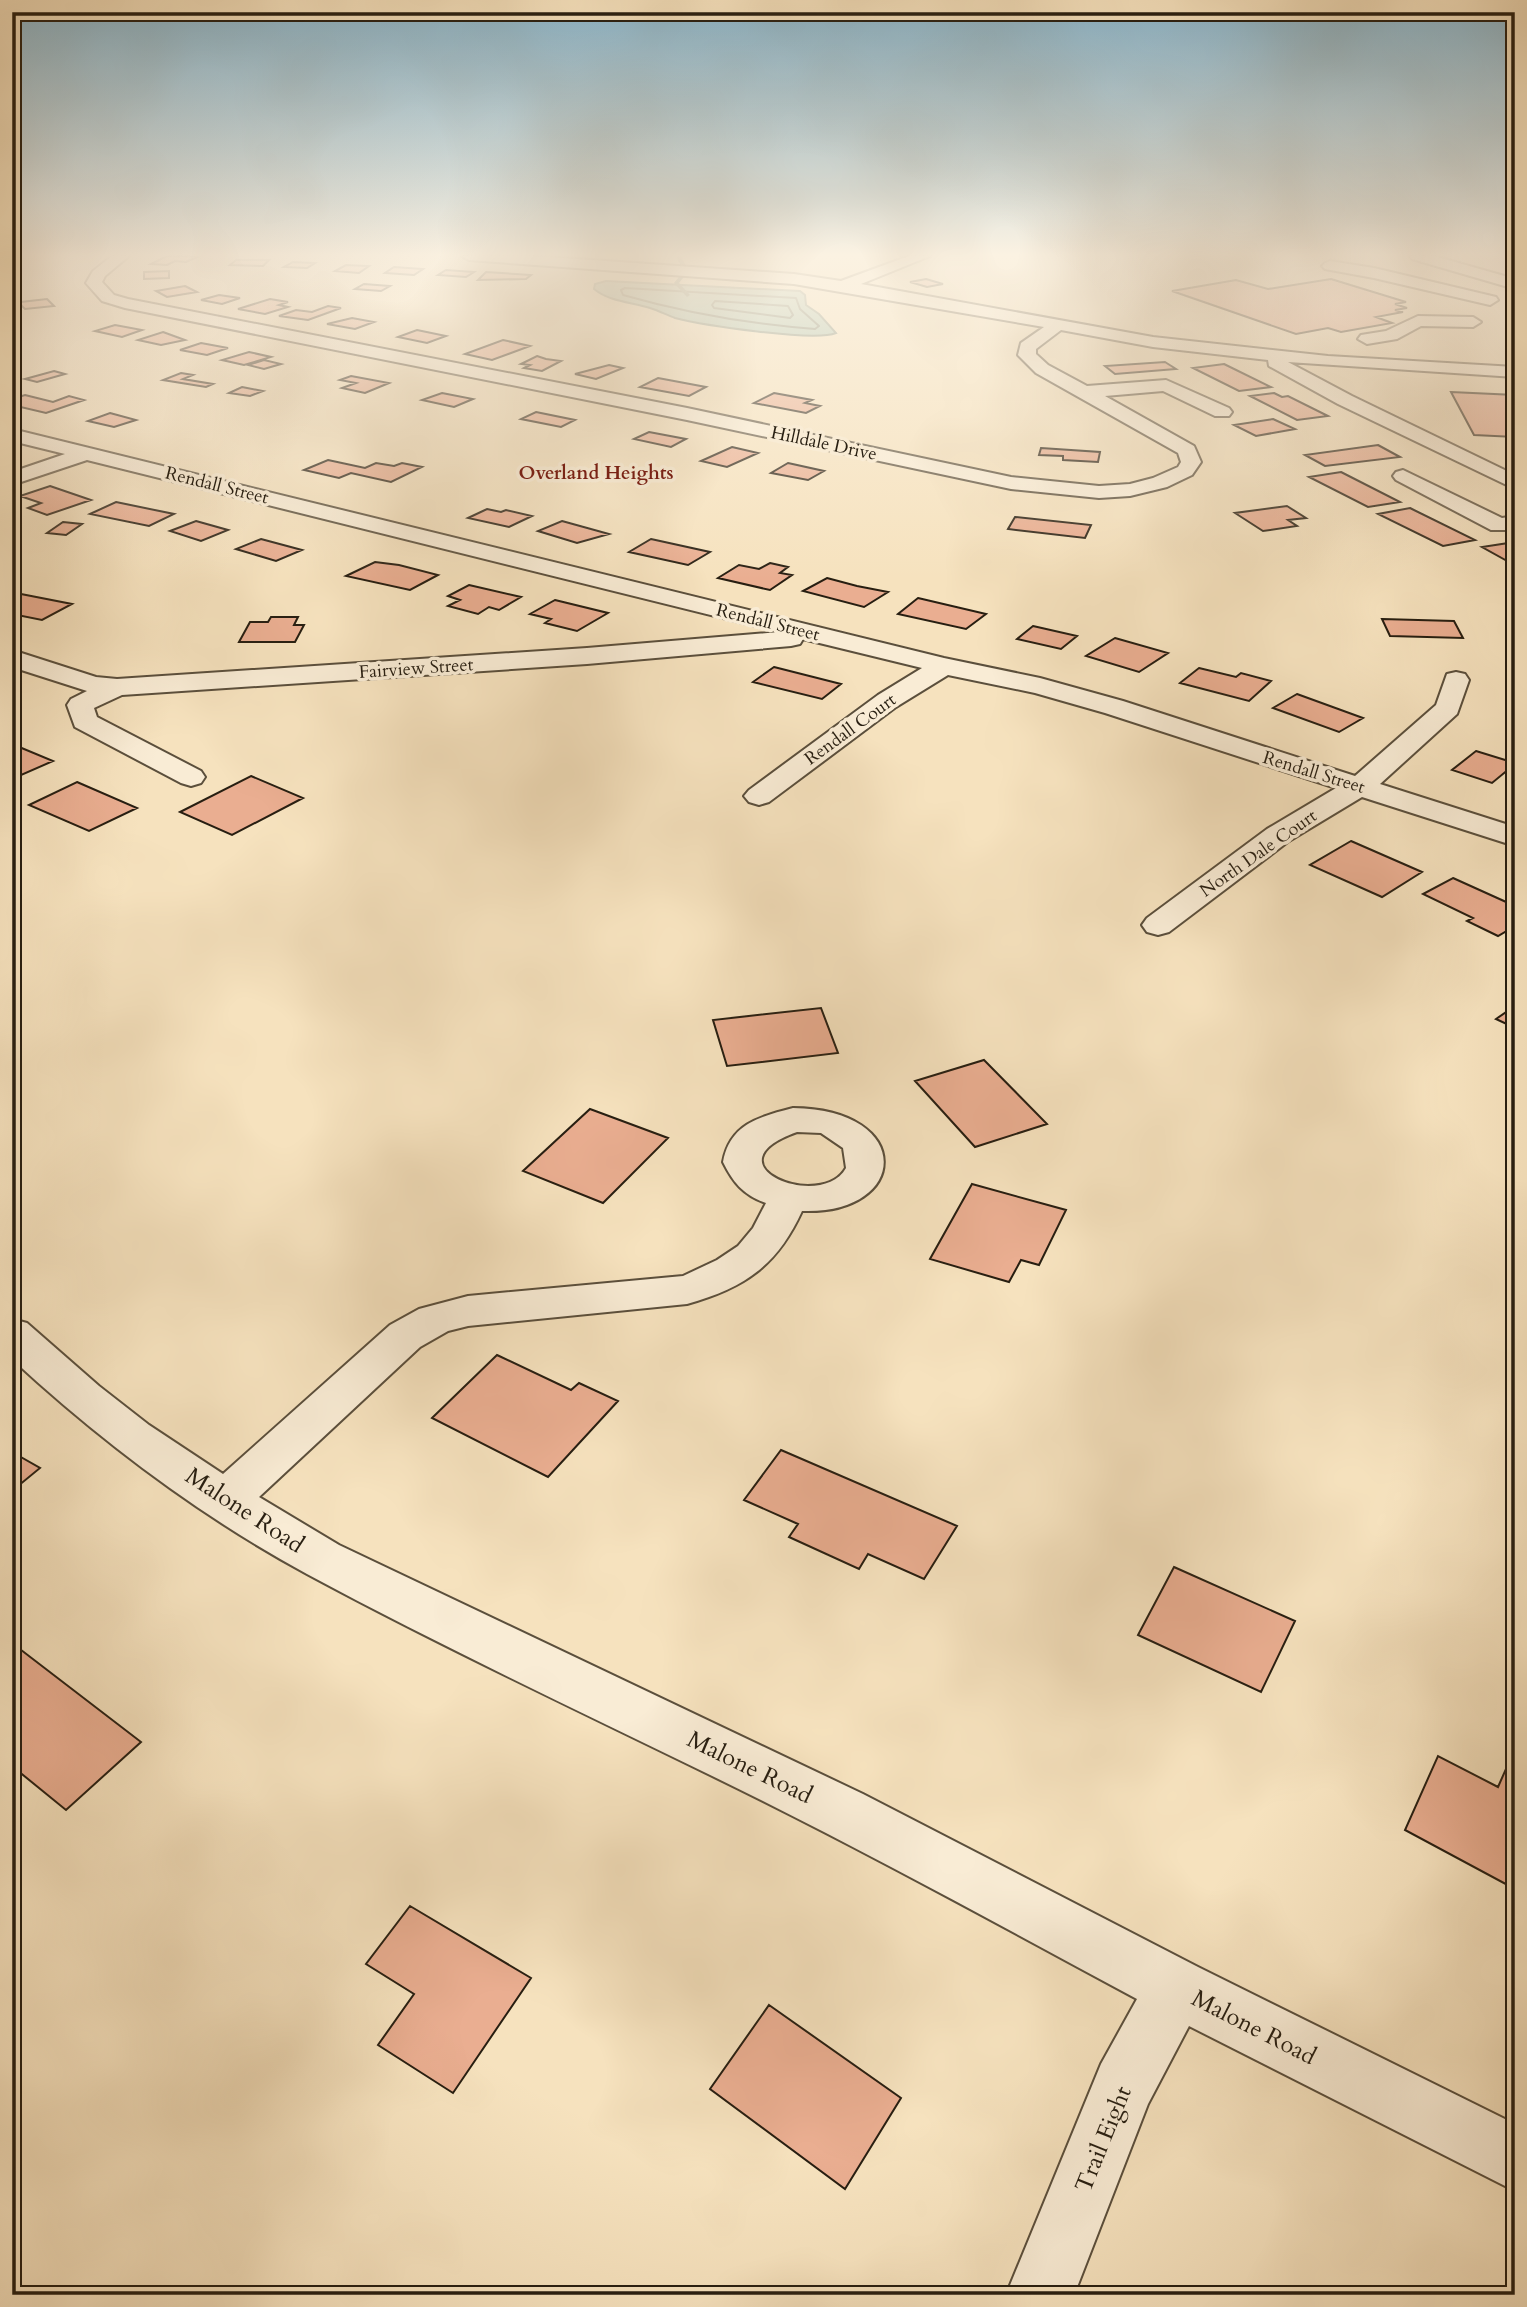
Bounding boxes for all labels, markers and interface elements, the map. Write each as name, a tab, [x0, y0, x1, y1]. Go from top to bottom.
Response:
street label: Hilldale Drive	[769, 420, 879, 467]
district label: Overland Heights	[518, 460, 674, 486]
street label: Rendall Street	[163, 461, 271, 510]
street label: Rendall Street	[714, 598, 822, 647]
street label: Fairview Street	[358, 652, 474, 685]
street label: Rendall Court	[799, 687, 902, 771]
street label: Rendall Street	[1260, 745, 1368, 800]
street label: North Dale Court	[1195, 804, 1322, 903]
street label: Malone Road	[179, 1460, 311, 1561]
street label: Malone Road	[682, 1723, 818, 1812]
street label: Malone Road	[1186, 1982, 1322, 2073]
street label: Trail Eight	[1067, 2081, 1140, 2197]

